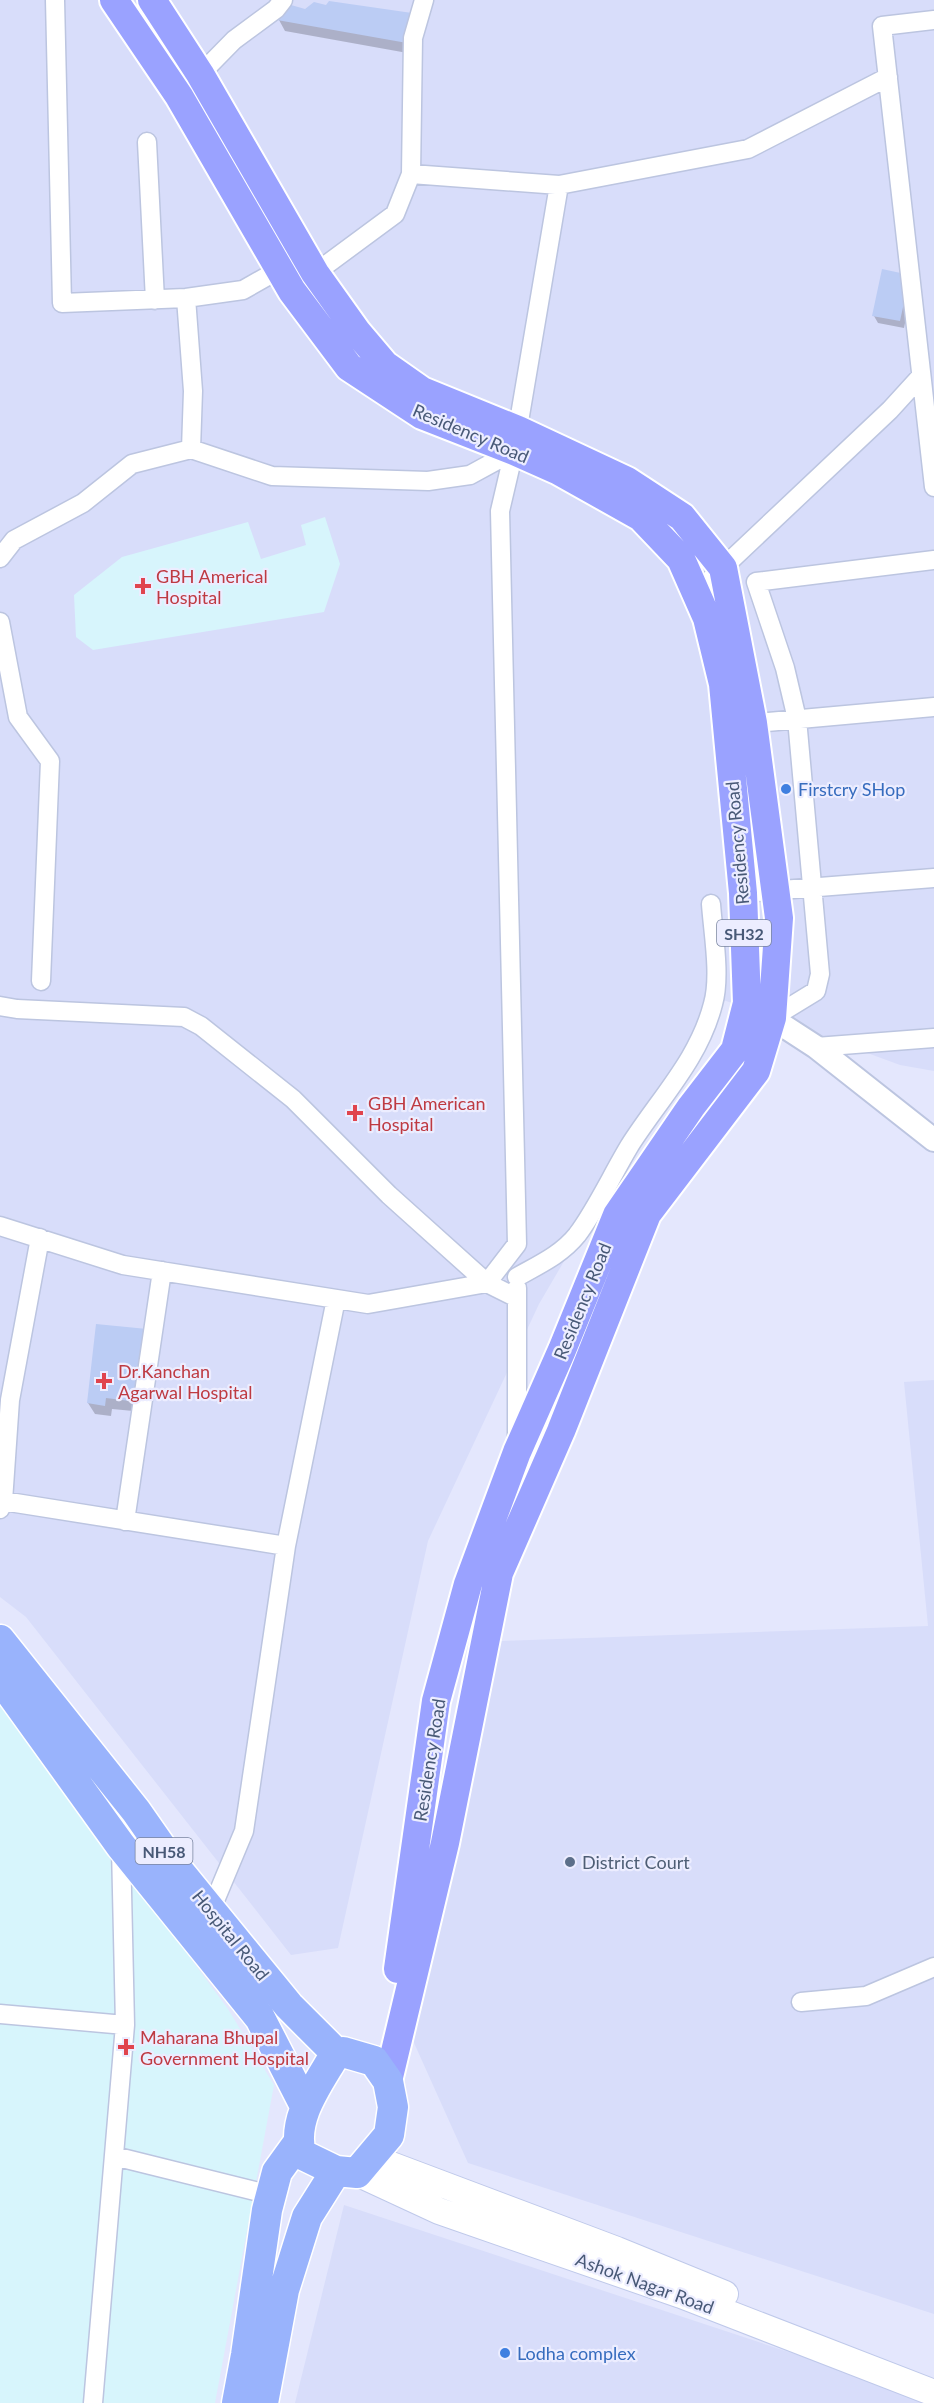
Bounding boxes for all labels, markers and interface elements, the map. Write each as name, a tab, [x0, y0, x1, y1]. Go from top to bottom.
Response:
street label: Residency Road	[410, 399, 532, 467]
place label: GBH Americal Hospital	[156, 565, 268, 608]
marker: GBH Americal Hospital	[134, 577, 152, 595]
place label: Firstcry SHop	[798, 778, 905, 800]
street label: Residency Road	[721, 780, 753, 906]
marker: Firstcry SHop	[779, 782, 793, 796]
road number: SH32	[717, 920, 771, 946]
place label: GBH American Hospital	[368, 1092, 485, 1135]
marker: GBH American Hospital	[346, 1104, 364, 1122]
street label: Residency Road	[549, 1239, 615, 1363]
place label: Dr.Kanchan Agarwal Hospital	[118, 1360, 252, 1403]
marker: Dr.Kanchan Agarwal Hospital	[95, 1372, 113, 1390]
street label: Residency Road	[408, 1697, 450, 1823]
road number: NH58	[136, 1838, 192, 1864]
place label: District Court	[582, 1851, 690, 1873]
marker: District Court	[563, 1855, 577, 1869]
street label: Hospital Road	[188, 1885, 274, 1985]
place label: Maharana Bhupal Government Hospital	[140, 2026, 309, 2069]
marker: Maharana Bhupal Government Hospital	[117, 2038, 135, 2056]
street label: Ashok Nagar Road	[573, 2248, 717, 2318]
place label: Lodha complex	[517, 2342, 636, 2364]
marker: Lodha complex	[498, 2346, 512, 2360]

